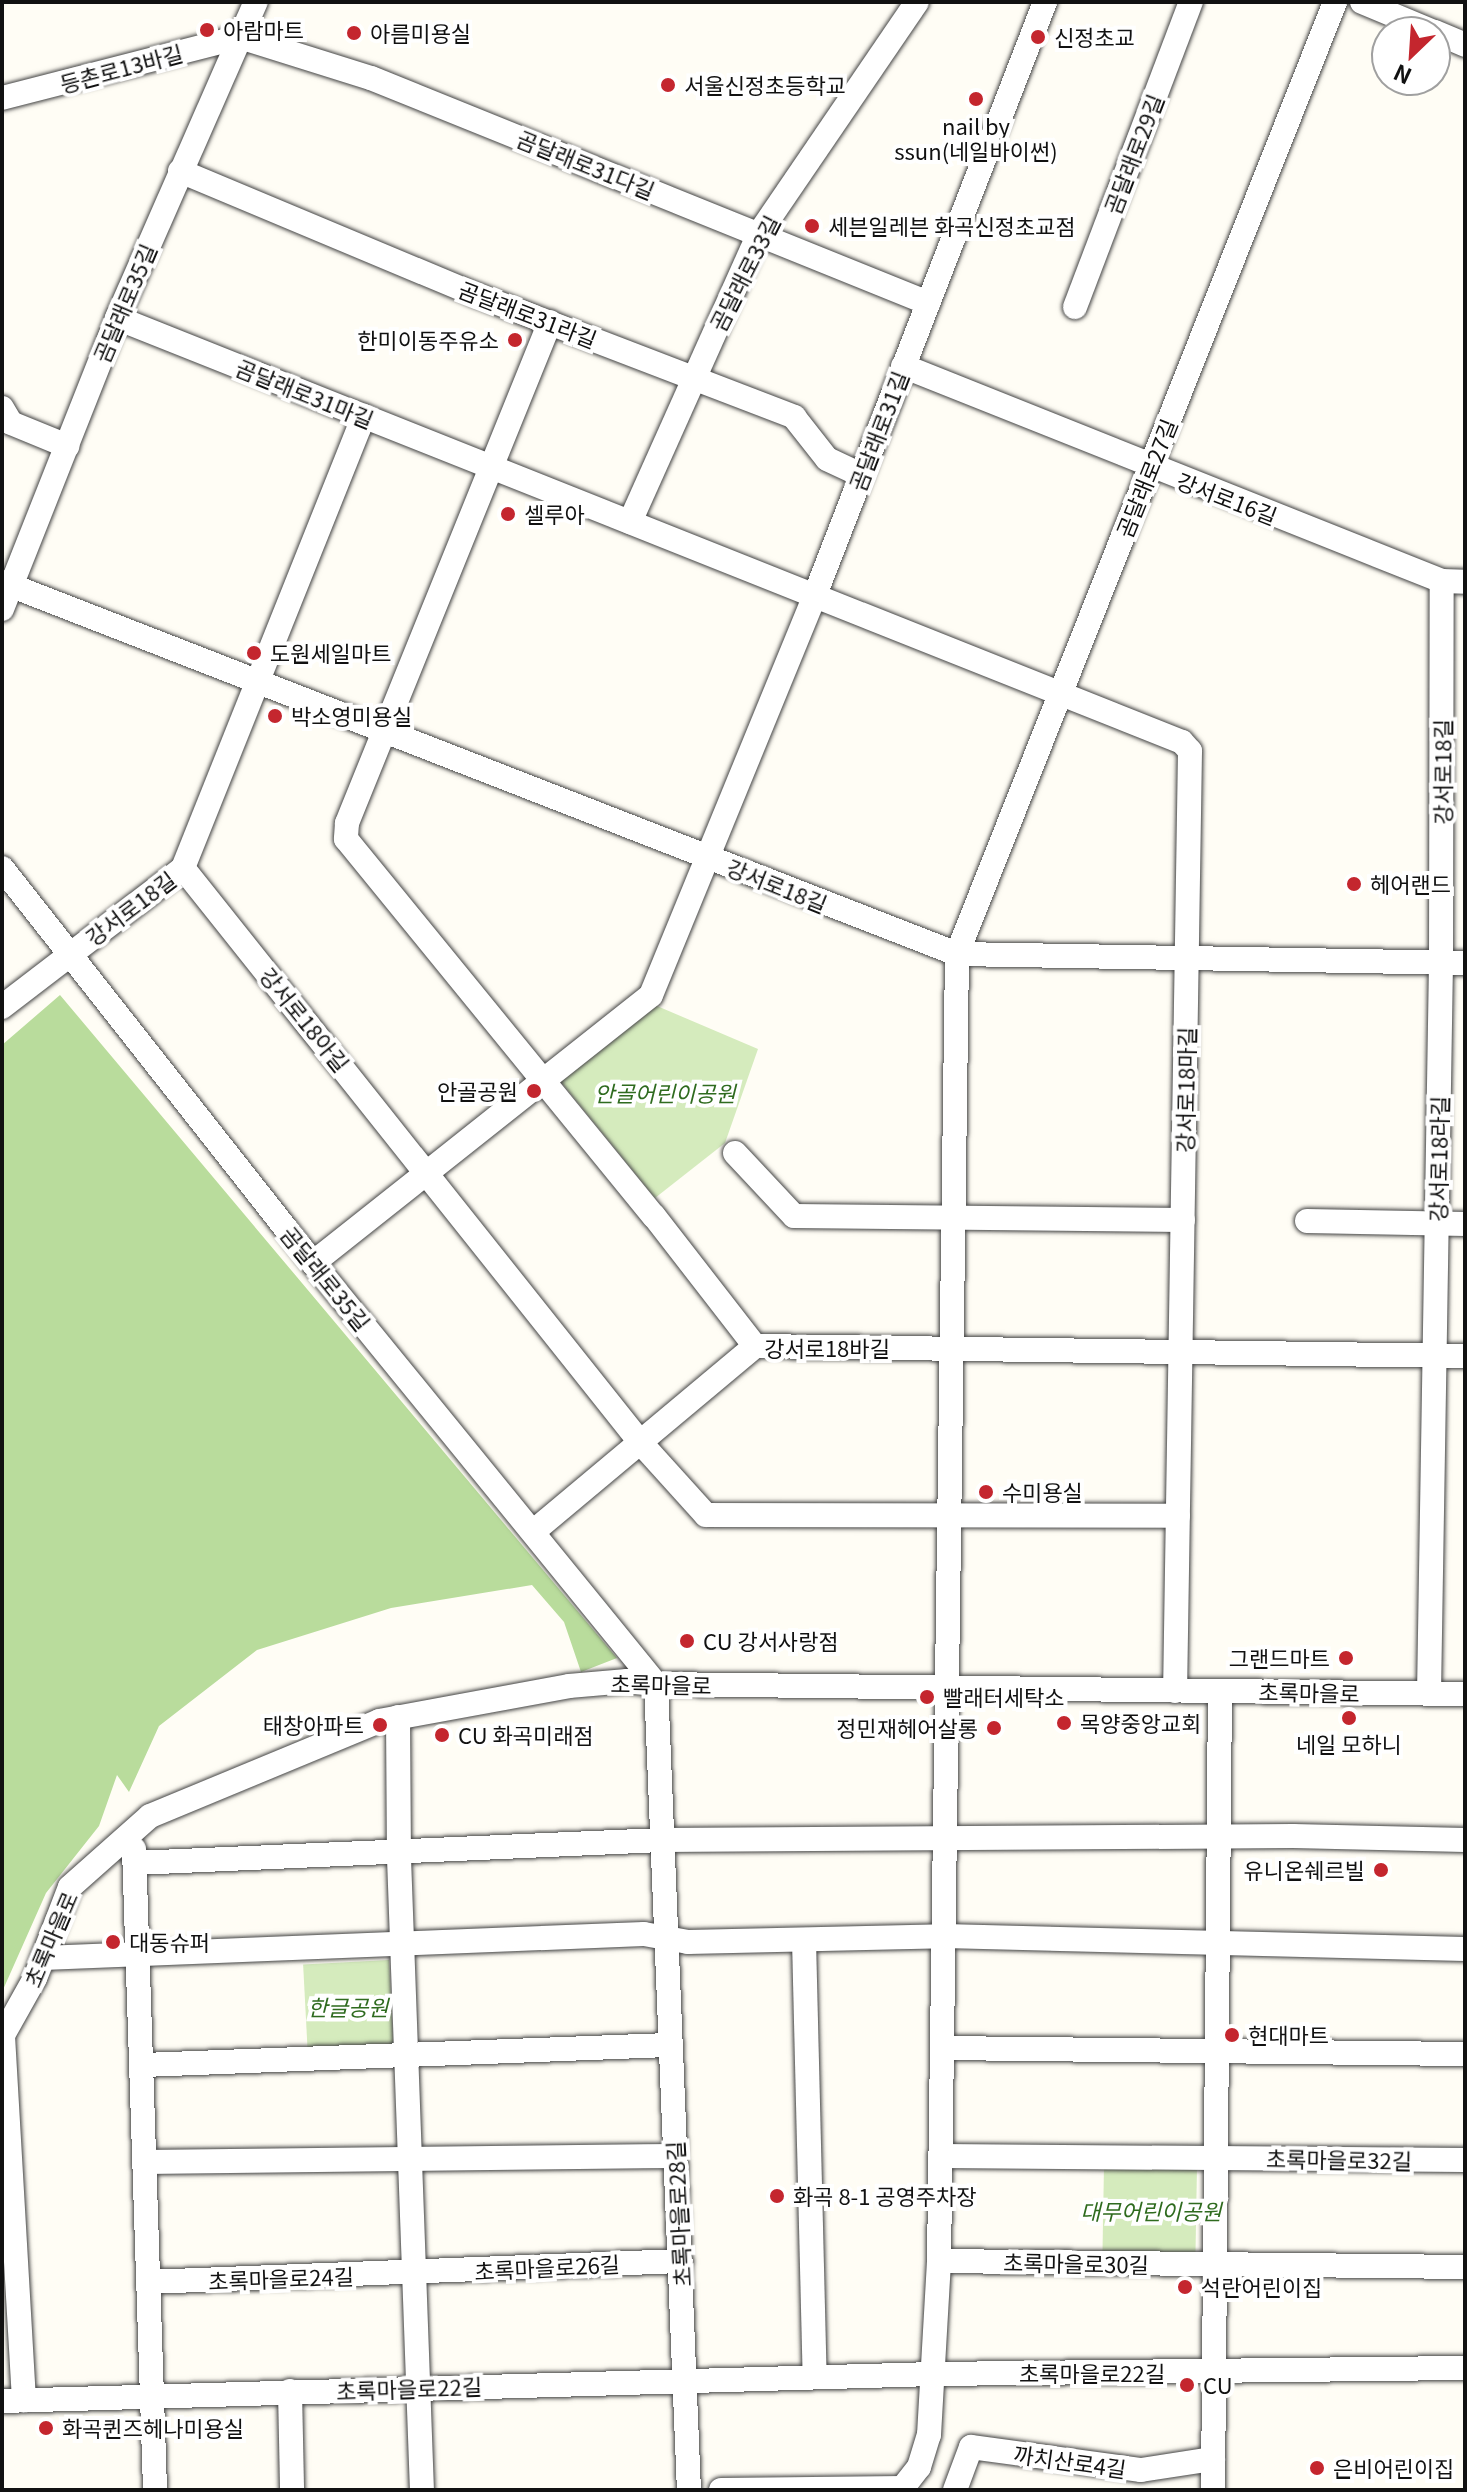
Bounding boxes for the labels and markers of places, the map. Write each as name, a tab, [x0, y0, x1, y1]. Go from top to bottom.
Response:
place label: 아람마트	[223, 17, 304, 43]
place label: 아름미용실	[370, 20, 471, 46]
marker: 아람마트	[198, 21, 216, 39]
marker: 아름미용실	[345, 24, 363, 42]
place label: 신정초교	[1054, 24, 1135, 50]
marker: 신정초교	[1029, 28, 1047, 46]
place label: 서울신정초등학교	[684, 72, 846, 98]
marker: 서울신정초등학교	[659, 76, 677, 94]
marker: nail by ssun(네일바이썬)	[967, 90, 985, 108]
place label: nail by ssun(네일바이썬)	[894, 112, 1058, 164]
place label: 세븐일레븐 화곡신정초교점	[828, 213, 1076, 239]
marker: 세븐일레븐 화곡신정초교점	[803, 217, 821, 235]
place label: 한미이동주유소	[357, 327, 499, 353]
marker: 한미이동주유소	[506, 331, 524, 349]
place label: 셀루아	[524, 501, 585, 527]
marker: 셀루아	[499, 505, 517, 523]
place label: 도원세일마트	[270, 640, 391, 666]
marker: 도원세일마트	[245, 644, 263, 662]
place label: 박소영미용실	[291, 703, 412, 729]
marker: 박소영미용실	[266, 707, 284, 725]
place label: 헤어랜드	[1370, 871, 1451, 897]
marker: 헤어랜드	[1345, 875, 1363, 893]
place label: 안골공원	[437, 1078, 518, 1104]
marker: 안골공원	[525, 1082, 543, 1100]
place label: 수미용실	[1002, 1479, 1083, 1505]
marker: 수미용실	[977, 1483, 995, 1501]
place label: CU 강서사랑점	[703, 1628, 839, 1654]
marker: CU 강서사랑점	[678, 1632, 696, 1650]
place label: 그랜드마트	[1229, 1645, 1330, 1671]
marker: 그랜드마트	[1337, 1649, 1355, 1667]
place label: 빨래터세탁소	[943, 1684, 1064, 1710]
marker: 빨래터세탁소	[918, 1688, 936, 1706]
marker: 네일 모하니	[1340, 1709, 1358, 1727]
place label: 목양중앙교회	[1080, 1710, 1201, 1736]
place label: 태창아파트	[263, 1712, 364, 1738]
marker: 목양중앙교회	[1055, 1714, 1073, 1732]
place label: 정민재헤어살롱	[836, 1715, 978, 1741]
marker: 태창아파트	[371, 1716, 389, 1734]
marker: 정민재헤어살롱	[985, 1719, 1003, 1737]
place label: CU 화곡미래점	[458, 1722, 594, 1748]
marker: CU 화곡미래점	[433, 1726, 451, 1744]
place label: 네일 모하니	[1296, 1731, 1402, 1757]
place label: 유니온쉐르빌	[1244, 1857, 1365, 1883]
marker: 유니온쉐르빌	[1372, 1861, 1390, 1879]
place label: 대동슈퍼	[129, 1929, 210, 1955]
marker: 대동슈퍼	[104, 1933, 122, 1951]
place label: 현대마트	[1248, 2022, 1329, 2048]
marker: 현대마트	[1223, 2026, 1241, 2044]
place label: 화곡 8-1 공영주차장	[793, 2183, 977, 2209]
marker: 화곡 8-1 공영주차장	[768, 2187, 786, 2205]
place label: 석란어린이집	[1201, 2274, 1322, 2300]
marker: 석란어린이집	[1176, 2278, 1194, 2296]
place label: CU	[1203, 2372, 1233, 2398]
marker: CU	[1178, 2376, 1196, 2394]
place label: 화곡퀸즈헤나미용실	[62, 2415, 244, 2441]
marker: 화곡퀸즈헤나미용실	[37, 2419, 55, 2437]
place label: 은비어린이집	[1333, 2455, 1454, 2481]
marker: 은비어린이집	[1308, 2459, 1326, 2477]

